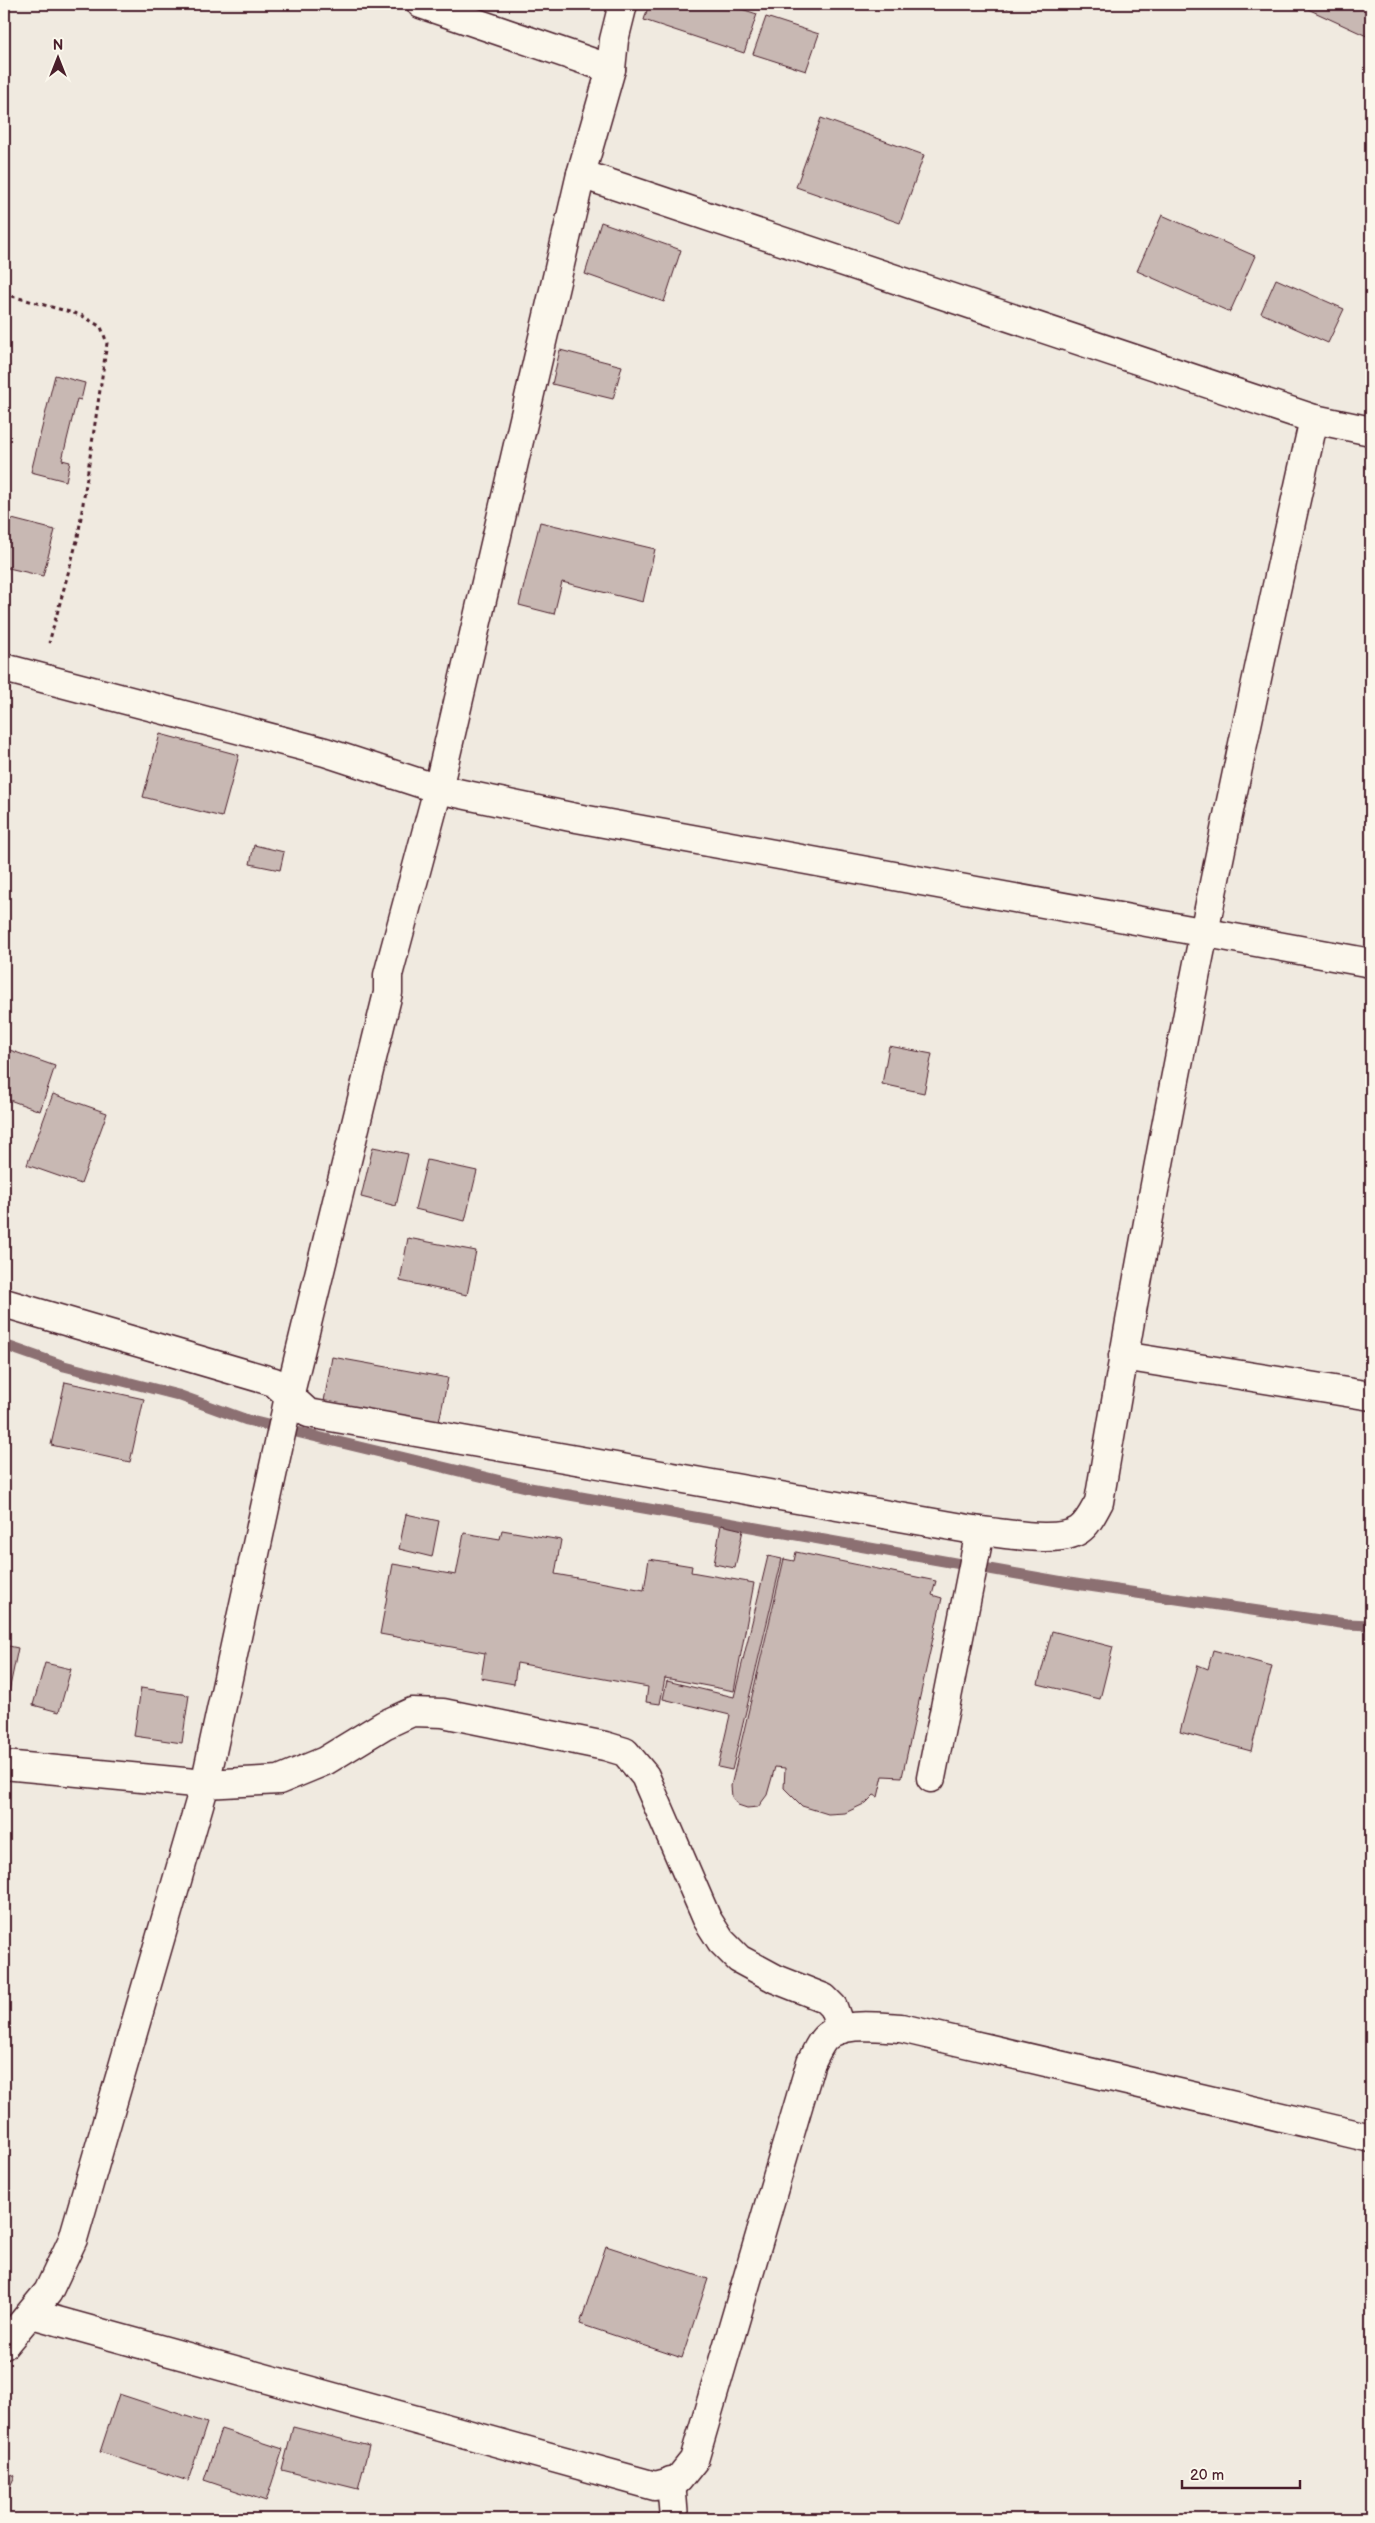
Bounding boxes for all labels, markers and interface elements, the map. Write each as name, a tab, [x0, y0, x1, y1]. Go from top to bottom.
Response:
north arrow	[32, 32, 82, 82]
text: N	[53, 37, 63, 54]
scale bar	[1182, 2458, 1300, 2490]
text: 20 m	[1190, 2466, 1224, 2485]

